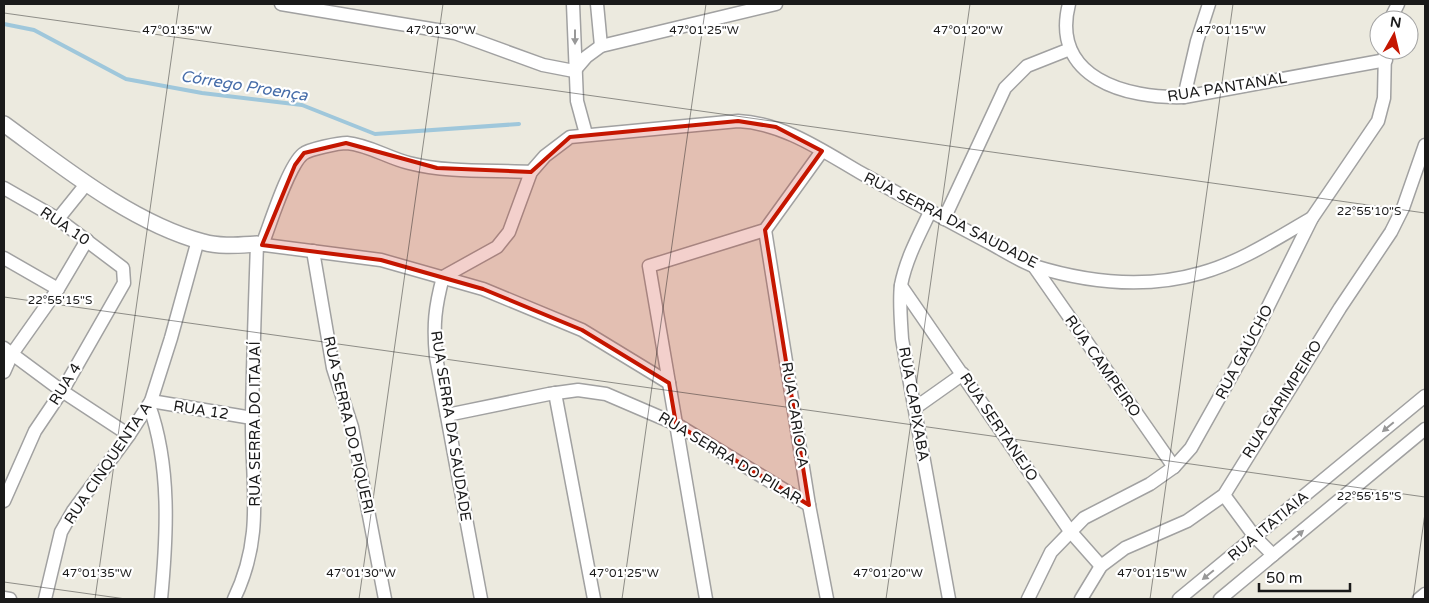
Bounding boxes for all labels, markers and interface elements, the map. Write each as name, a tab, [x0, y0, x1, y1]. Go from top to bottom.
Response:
north arrow	[1369, 10, 1419, 60]
text: N	[1389, 13, 1402, 32]
text: 47°01'35"W	[142, 23, 212, 37]
text: 47°01'30"W	[406, 23, 476, 37]
text: 47°01'25"W	[669, 23, 739, 37]
text: 47°01'20"W	[933, 23, 1003, 37]
text: 47°01'15"W	[1196, 23, 1266, 37]
one-way arrow	[571, 30, 579, 46]
water label: Córrego Proença	[179, 66, 310, 106]
street label: RUA PANTANAL	[1166, 69, 1288, 105]
street label: RUA SERRA DA SAUDADE	[861, 168, 1041, 272]
street label: RUA 10	[37, 203, 93, 249]
text: 22°55'10"S	[1337, 204, 1401, 218]
text: 22°55'15"S	[28, 293, 92, 307]
street label: RUA GAÚCHO	[1212, 302, 1276, 402]
street label: RUA CAMPEIRO	[1061, 312, 1145, 420]
street label: RUA SERRA DA SAUDADE	[427, 329, 475, 523]
street label: RUA SERRA DO PIQUERI	[320, 334, 378, 516]
street label: RUA GARIMPEIRO	[1238, 337, 1326, 461]
street label: RUA SERRA DO ITAJAÍ	[246, 341, 264, 507]
street label: RUA CAPIXABA	[895, 345, 933, 463]
street label: RUA 4	[45, 360, 85, 408]
street label: RUA CARIOCA	[778, 361, 812, 469]
street label: RUA SERTANEJO	[956, 370, 1042, 484]
street label: RUA 12	[172, 397, 230, 423]
street label: RUA CINQUENTA A	[60, 399, 156, 527]
street label: RUA SERRA DO PILAR	[655, 408, 805, 508]
one-way arrow	[1381, 421, 1394, 432]
street label: RUA ITATIAIA	[1224, 487, 1312, 565]
text: 22°55'15"S	[1337, 489, 1401, 503]
one-way arrow	[1291, 529, 1304, 540]
scale bar	[1259, 560, 1350, 592]
text: 47°01'35"W	[62, 566, 132, 580]
text: 47°01'30"W	[326, 566, 396, 580]
text: 47°01'25"W	[589, 566, 659, 580]
text: 47°01'20"W	[853, 566, 923, 580]
text: 47°01'15"W	[1117, 566, 1187, 580]
one-way arrow	[1203, 569, 1215, 581]
text: 50 m	[1266, 569, 1303, 587]

